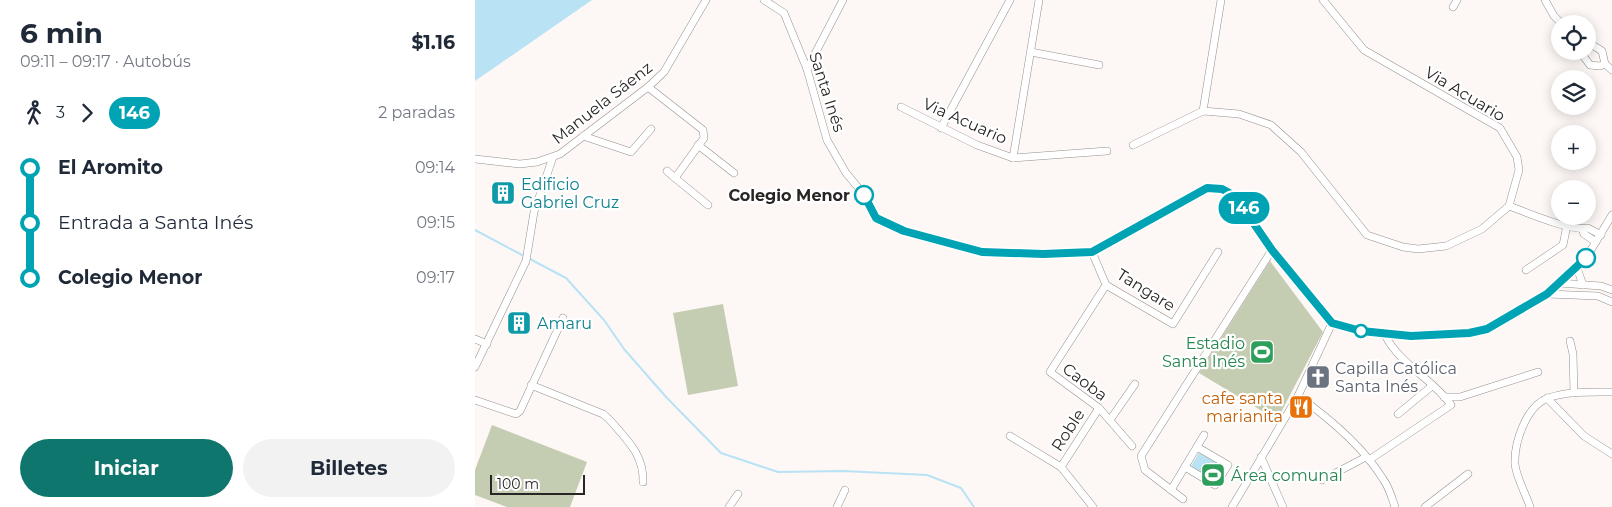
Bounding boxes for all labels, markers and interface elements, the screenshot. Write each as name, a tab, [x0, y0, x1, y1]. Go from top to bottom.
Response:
map controls	[1551, 15, 1596, 225]
button: locate	[1551, 15, 1596, 60]
text: 6 min	[20, 16, 103, 50]
text: $1.16	[411, 31, 455, 54]
street label: Santa Inés	[805, 50, 849, 135]
text: 09:11 – 09:17 · Autobús	[20, 52, 191, 71]
street label: Manuela Sáenz	[548, 58, 656, 148]
street label: Via Acuario	[1422, 63, 1508, 125]
button: layers	[1551, 70, 1596, 115]
street label: Via Acuario	[920, 94, 1010, 148]
icon: walk	[20, 99, 48, 127]
icon: forward	[73, 99, 101, 127]
text: 146	[119, 102, 150, 124]
text: 3	[56, 103, 65, 122]
text: 2 paradas	[378, 103, 455, 122]
button: +	[1551, 125, 1596, 170]
text: El Aromito	[58, 156, 163, 179]
text: 09:14	[415, 158, 455, 177]
place label: Edificio Gabriel Cruz	[521, 175, 619, 212]
building icon: Edificio Gabriel Cruz	[490, 180, 516, 206]
button: −	[1551, 180, 1596, 225]
marker: Colegio Menor	[854, 185, 874, 205]
place label: Colegio Menor	[728, 186, 850, 205]
line badge: 146	[1215, 192, 1273, 224]
text: 146	[1229, 197, 1259, 219]
text: Entrada a Santa Inés	[58, 211, 253, 234]
text: 09:15	[416, 213, 455, 232]
unlabelled marker	[1576, 248, 1596, 268]
street label: Tangare	[1113, 265, 1179, 315]
text: Colegio Menor	[58, 266, 202, 289]
text: 09:17	[416, 268, 455, 287]
building icon: Amaru	[506, 310, 532, 336]
place label: Amaru	[537, 314, 592, 333]
unlabelled marker	[1354, 324, 1368, 338]
place label: Estadio Santa Inés	[1162, 334, 1245, 371]
sports icon: Estadio Santa Inés	[1249, 339, 1275, 365]
street label: Caoba	[1059, 359, 1111, 405]
place label: Capilla Católica Santa Inés	[1335, 359, 1457, 396]
church icon: Capilla Católica Santa Inés	[1305, 364, 1331, 390]
place label: cafe santa marianita	[1202, 389, 1283, 426]
restaurant icon: cafe santa marianita	[1288, 394, 1314, 420]
street label: Roble	[1047, 405, 1089, 455]
button: Iniciar	[20, 439, 233, 497]
button: Billetes	[243, 439, 455, 497]
sports icon: Área comunal	[1200, 462, 1226, 488]
place label: Área comunal	[1231, 466, 1343, 485]
scale bar	[490, 472, 585, 495]
text: 100 m	[497, 475, 539, 493]

